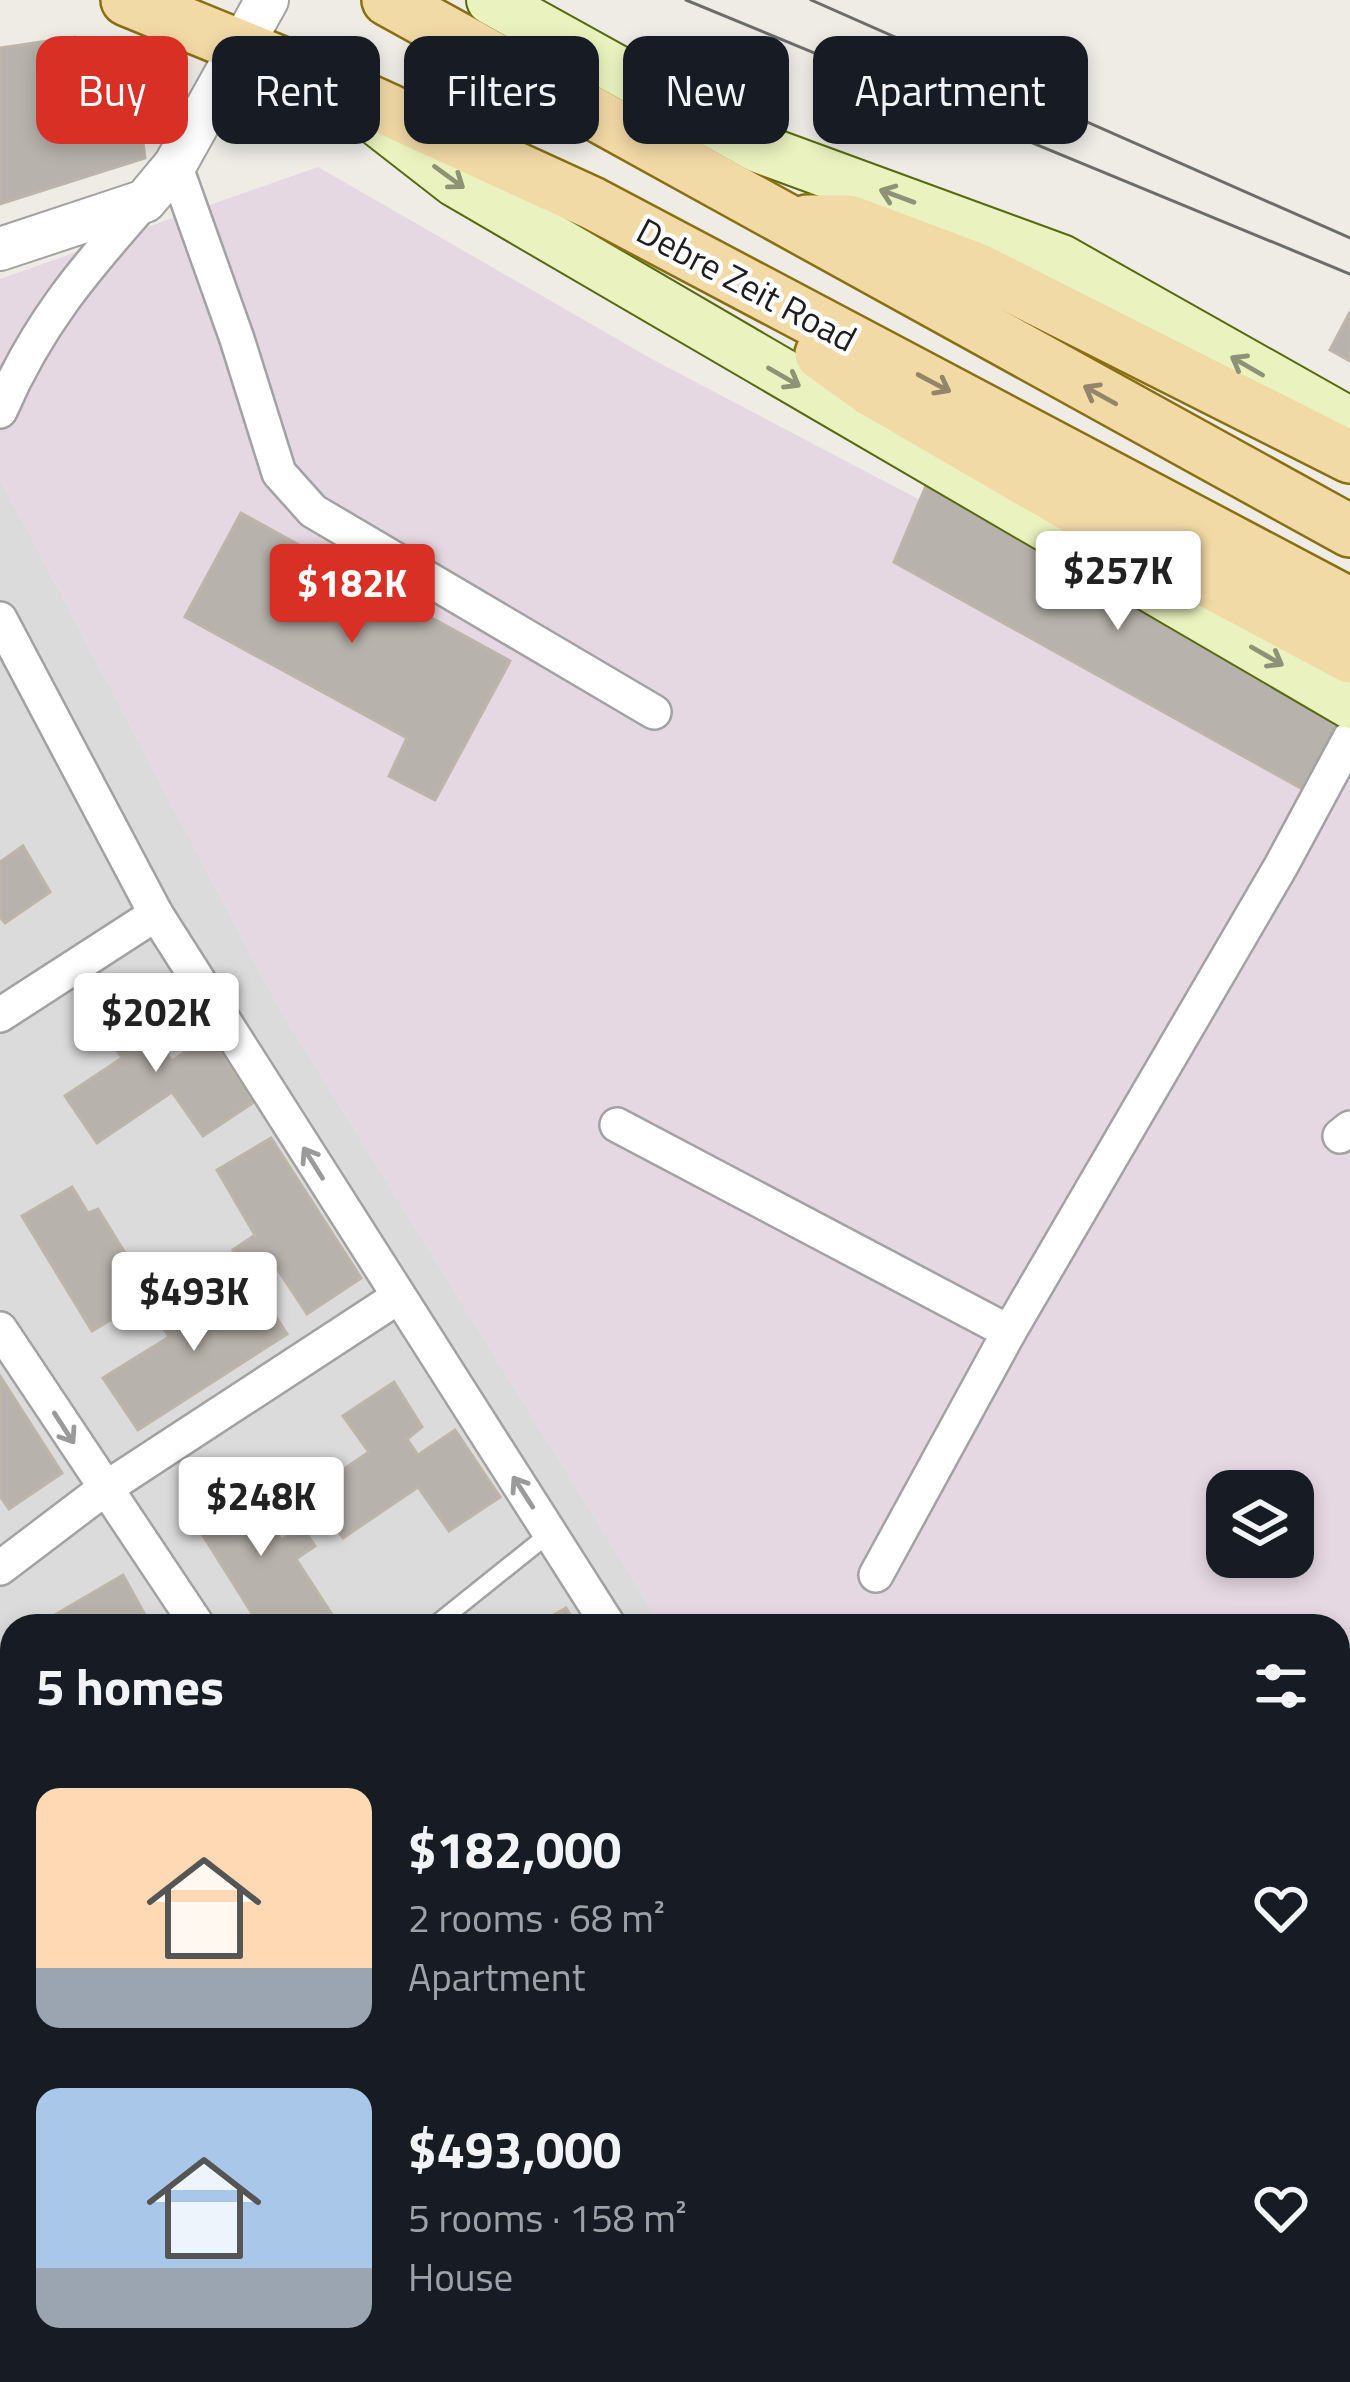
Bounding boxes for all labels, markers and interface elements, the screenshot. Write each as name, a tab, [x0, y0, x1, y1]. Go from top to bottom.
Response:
chip: Buy	[36, 36, 188, 144]
chip: Rent	[212, 36, 380, 144]
chip: Filters	[404, 36, 599, 144]
chip: New	[623, 36, 789, 144]
chip: Apartment	[813, 36, 1088, 144]
one-way arrow	[432, 163, 465, 189]
one-way arrow	[880, 184, 917, 206]
street label: Debre Zeit Road	[627, 203, 867, 365]
one-way arrow	[1230, 353, 1265, 377]
one-way arrow	[766, 365, 801, 389]
one-way arrow	[915, 372, 951, 395]
one-way arrow	[1083, 383, 1118, 406]
pin: $257K	[1034, 531, 1202, 633]
text: $257K	[1063, 540, 1173, 599]
pin: $182K	[268, 544, 436, 646]
text: $182K	[297, 553, 407, 612]
one-way arrow	[1249, 645, 1284, 669]
pin: $202K	[72, 973, 240, 1075]
text: $202K	[101, 982, 211, 1041]
one-way arrow	[301, 1147, 325, 1181]
pin: $493K	[110, 1252, 278, 1354]
text: $493K	[139, 1261, 249, 1320]
one-way arrow	[51, 1410, 76, 1444]
pin: $248K	[177, 1457, 345, 1559]
text: $248K	[206, 1466, 316, 1525]
map controls	[1206, 1470, 1314, 1578]
button: layers	[1206, 1470, 1314, 1578]
one-way arrow	[511, 1476, 536, 1510]
text: 5 homes	[36, 1647, 224, 1725]
icon: filters	[1248, 1653, 1314, 1719]
text: $182,000	[408, 1810, 621, 1888]
icon: home	[132, 1836, 276, 1980]
icon: heart	[1248, 1875, 1314, 1941]
text: 2 rooms · 68 m²	[408, 1888, 665, 1947]
text: Apartment	[408, 1947, 585, 2006]
text: $493,000	[408, 2110, 621, 2188]
icon: home	[132, 2136, 276, 2280]
icon: heart	[1248, 2175, 1314, 2241]
text: 5 rooms · 158 m²	[408, 2188, 687, 2247]
text: House	[408, 2247, 513, 2306]

